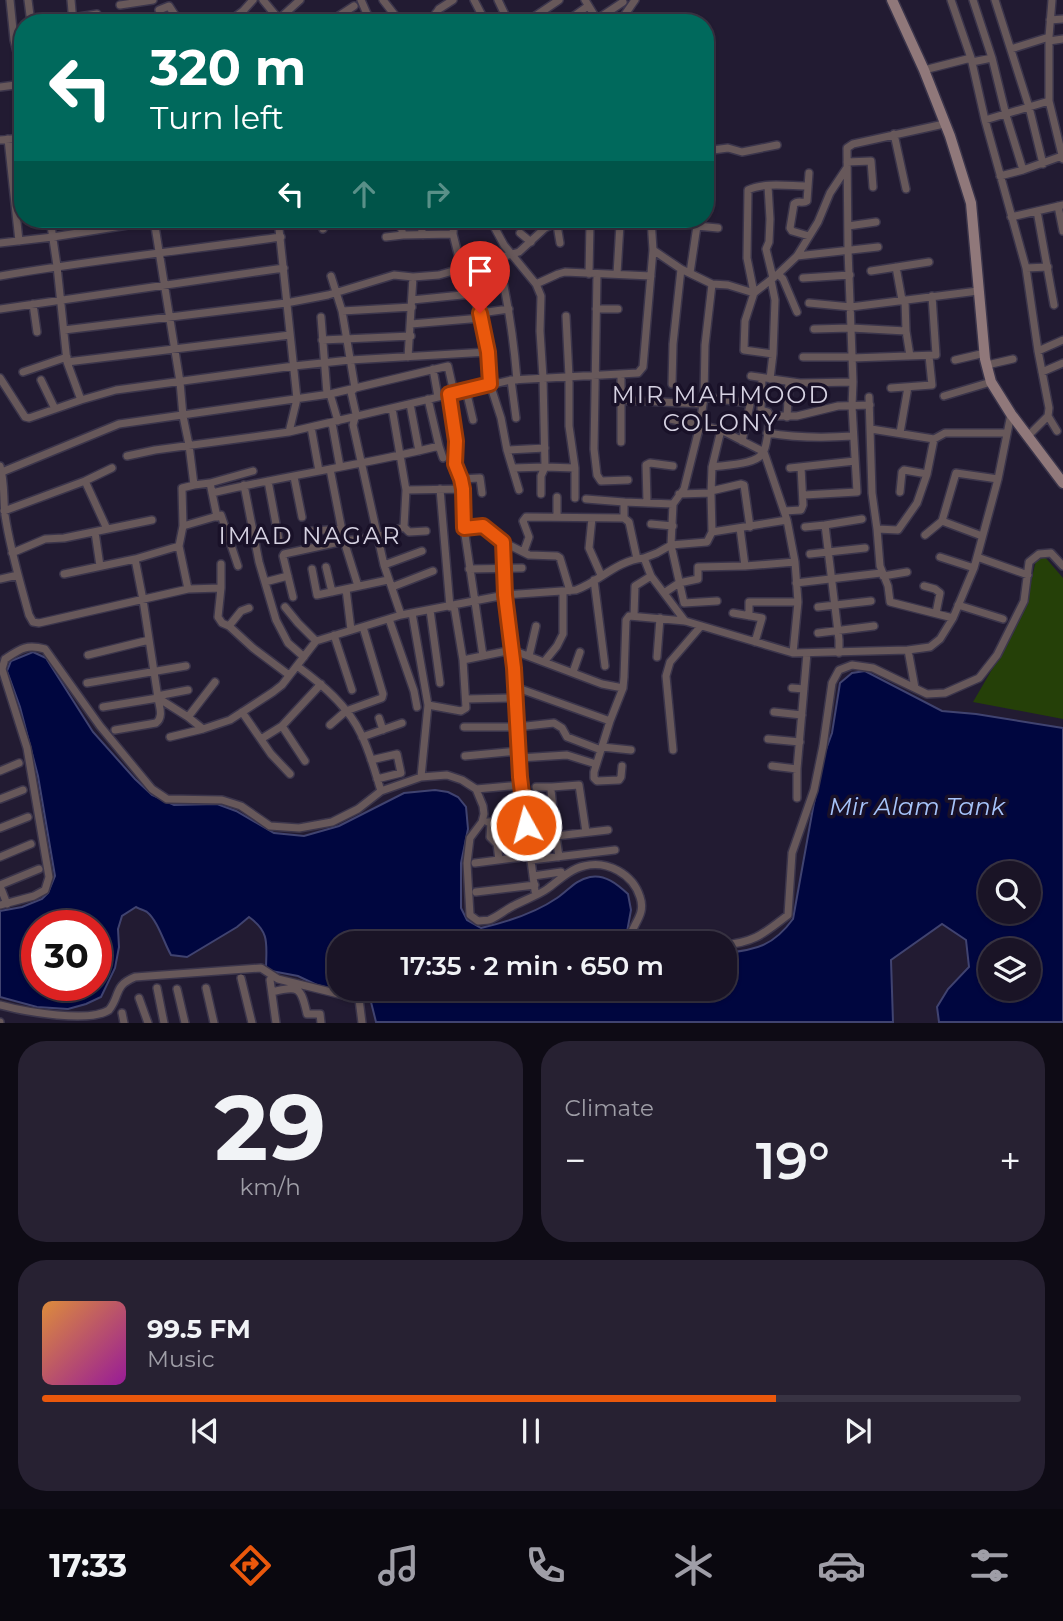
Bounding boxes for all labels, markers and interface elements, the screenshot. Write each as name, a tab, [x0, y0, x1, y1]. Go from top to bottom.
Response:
text: 320 m	[150, 38, 306, 97]
icon: left	[35, 42, 126, 133]
text: Turn left	[150, 98, 284, 137]
icon: left	[272, 175, 310, 213]
icon: ahead	[345, 175, 383, 213]
icon: right	[418, 175, 456, 213]
pin	[450, 241, 510, 313]
icon: arrive	[461, 252, 499, 290]
district label: MIR MAHMOOD COLONY	[612, 380, 830, 437]
district label: IMAD NAGAR	[218, 521, 402, 550]
position arrow	[489, 788, 563, 862]
water label: Mir Alam Tank	[829, 792, 1007, 821]
map controls	[978, 861, 1041, 1001]
button: search	[978, 861, 1041, 924]
speed limit sign: 30	[21, 910, 112, 1001]
button: layers	[978, 938, 1041, 1001]
text: 17:35 · 2 min · 650 m	[400, 950, 664, 982]
text: 29	[214, 1072, 326, 1183]
text: Climate	[565, 1094, 654, 1122]
text: 19°	[756, 1129, 830, 1192]
text: −	[565, 1137, 586, 1184]
text: +	[999, 1137, 1021, 1184]
text: km/h	[240, 1173, 301, 1201]
text: 99.5 FM	[147, 1313, 251, 1345]
text: Music	[147, 1345, 215, 1373]
icon: previous	[186, 1412, 224, 1450]
icon: pause	[512, 1412, 550, 1450]
icon: next	[839, 1412, 877, 1450]
icon: directions	[226, 1541, 275, 1590]
icon: music	[374, 1541, 423, 1590]
icon: phone	[521, 1541, 570, 1590]
icon: climate	[669, 1541, 718, 1590]
icon: car	[817, 1541, 866, 1590]
icon: filters	[965, 1541, 1014, 1590]
text: 17:33	[49, 1546, 127, 1585]

